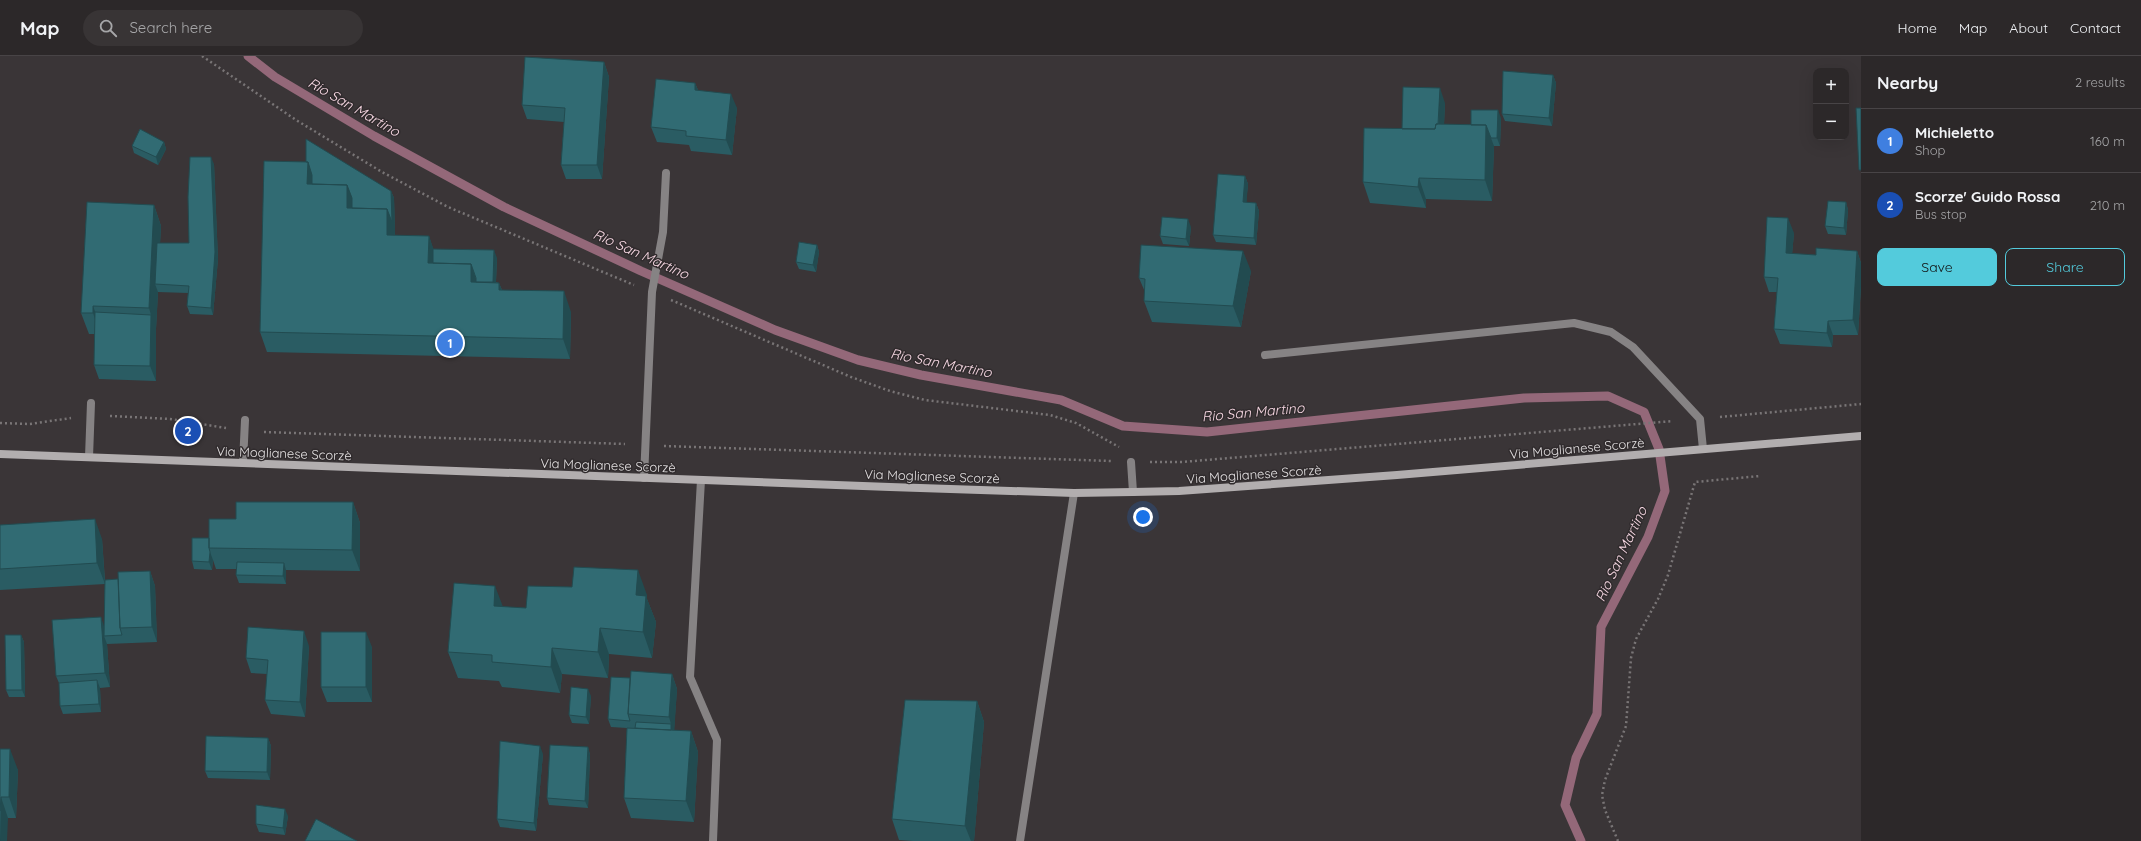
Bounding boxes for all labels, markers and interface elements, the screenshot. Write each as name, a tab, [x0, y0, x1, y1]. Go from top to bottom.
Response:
search box	[83, 10, 363, 46]
text: Map	[20, 16, 59, 40]
icon: search	[97, 17, 119, 39]
text: Search here	[129, 18, 212, 37]
text: Home	[1898, 19, 1937, 37]
text: Map	[1959, 19, 1987, 37]
text: About	[2009, 19, 2048, 37]
text: Contact	[2070, 19, 2121, 37]
map controls	[1813, 68, 1849, 140]
button: +	[1813, 68, 1849, 104]
text: Nearby	[1877, 72, 1938, 93]
water label: Rio San Martino	[305, 74, 403, 141]
text: 2 results	[2075, 74, 2125, 90]
button: −	[1813, 104, 1849, 140]
text: Michieletto	[1915, 123, 1994, 142]
text: 1	[1887, 133, 1893, 149]
text: 160 m	[2090, 133, 2125, 149]
text: Shop	[1915, 142, 1945, 158]
text: Scorze' Guido Rossa	[1915, 187, 2060, 206]
text: 2	[1886, 197, 1894, 213]
text: 210 m	[2090, 197, 2125, 213]
text: Bus stop	[1915, 206, 1967, 222]
water label: Rio San Martino	[590, 225, 692, 283]
button: Save	[1877, 248, 1997, 286]
button: Share	[2005, 248, 2125, 286]
pin: 1	[437, 328, 463, 358]
water label: Rio San Martino	[889, 344, 994, 382]
water label: Rio San Martino	[1201, 399, 1305, 425]
pin: 2	[175, 416, 201, 446]
street label: Via Moglianese Scorzè	[1509, 434, 1645, 462]
street label: Via Moglianese Scorzè	[216, 443, 352, 463]
street label: Via Moglianese Scorzè	[540, 455, 676, 475]
street label: Via Moglianese Scorzè	[1186, 461, 1322, 487]
street label: Via Moglianese Scorzè	[864, 466, 1000, 486]
water label: Rio San Martino	[1591, 503, 1651, 604]
your location	[1133, 507, 1153, 527]

